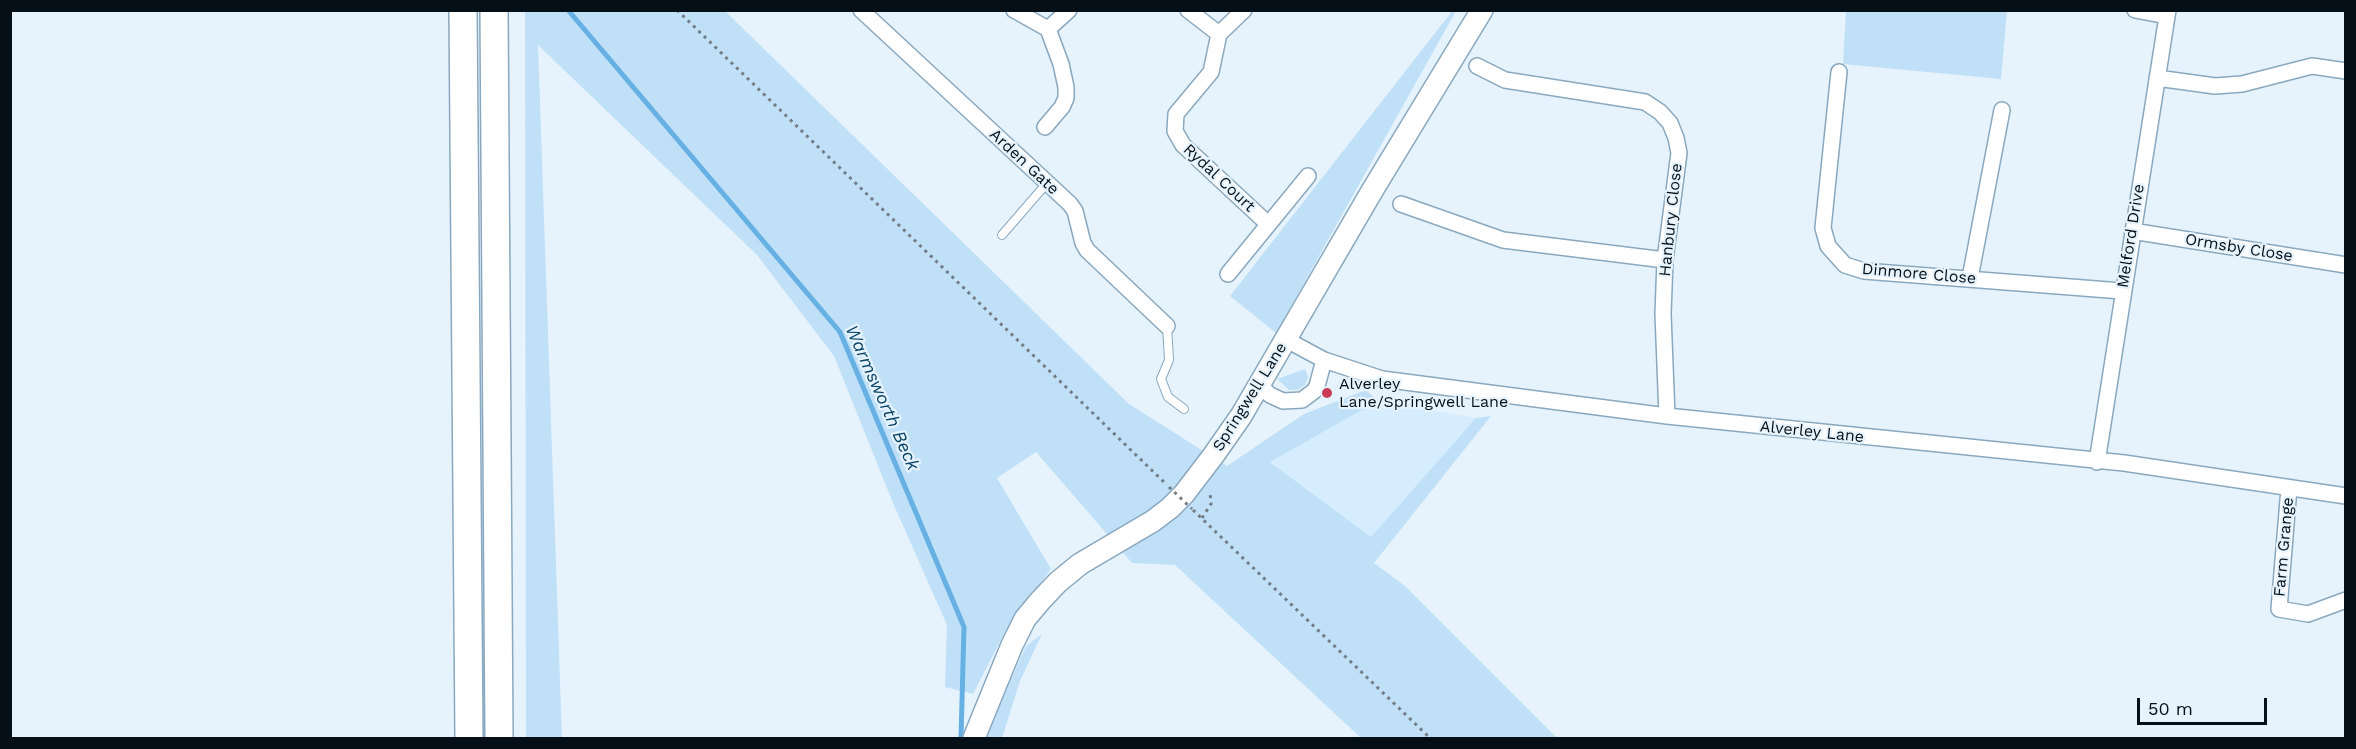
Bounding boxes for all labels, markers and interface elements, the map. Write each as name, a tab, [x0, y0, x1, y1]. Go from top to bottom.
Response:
street label: Arden Gate	[985, 125, 1063, 199]
street label: Rydal Court	[1179, 140, 1259, 216]
street label: Hanbury Close	[1656, 162, 1686, 278]
street label: Melford Drive	[2113, 183, 2149, 289]
street label: Ormsby Close	[2184, 230, 2294, 266]
street label: Dinmore Close	[1861, 259, 1977, 289]
water label: Warmsworth Beck	[840, 322, 924, 474]
street label: Springwell Lane	[1209, 339, 1291, 455]
place label: Alverley Lane/Springwell Lane	[1339, 374, 1508, 412]
marker: Alverley Lane/Springwell Lane	[1320, 386, 1334, 400]
street label: Alverley Lane	[1759, 417, 1865, 447]
street label: Farm Grange	[2270, 496, 2298, 598]
scale bar	[2140, 686, 2270, 724]
text: 50 m	[2148, 698, 2193, 719]

